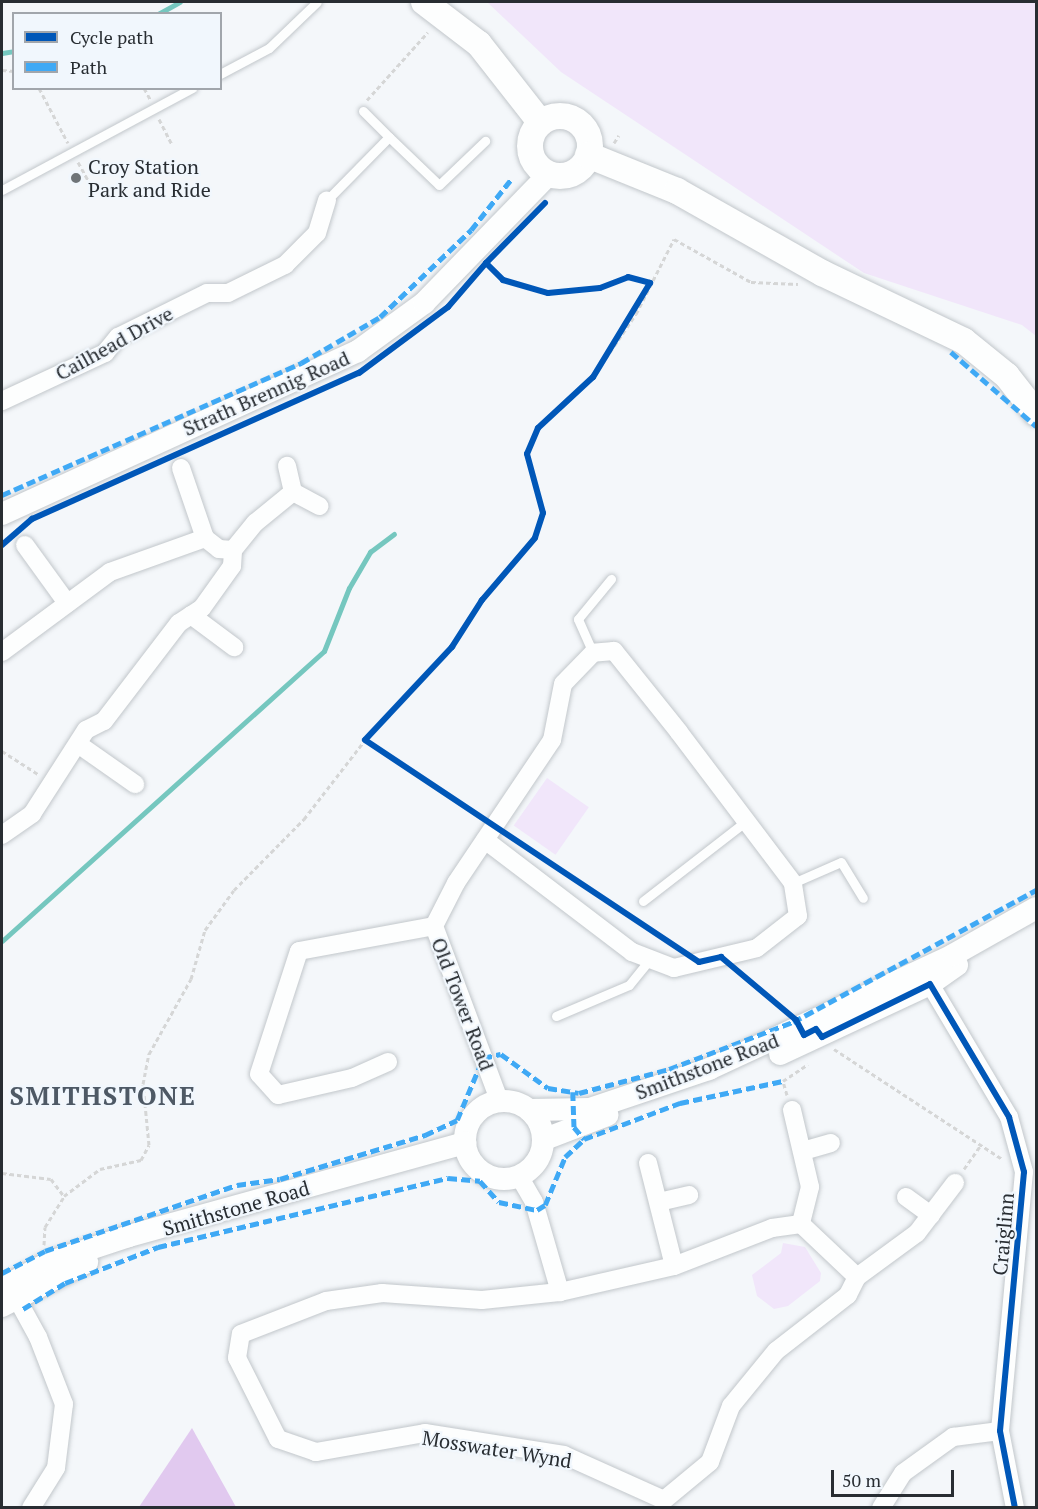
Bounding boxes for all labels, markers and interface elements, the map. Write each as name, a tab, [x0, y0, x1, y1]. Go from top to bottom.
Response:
legend	[12, 12, 222, 90]
text: Cycle path	[70, 25, 154, 49]
text: Path	[70, 55, 107, 79]
place label: Croy Station Park and Ride	[88, 154, 211, 201]
marker: Croy Station Park and Ride	[69, 171, 83, 185]
street label: Cailhead Drive	[51, 301, 177, 385]
street label: Strath Brennig Road	[179, 345, 353, 441]
street label: Old Tower Road	[427, 934, 499, 1074]
street label: Smithstone Road	[632, 1028, 782, 1104]
district label: SMITHSTONE	[9, 1080, 197, 1112]
street label: Smithstone Road	[160, 1176, 312, 1240]
street label: Craiglinn	[987, 1192, 1019, 1276]
street label: Mosswater Wynd	[421, 1425, 573, 1473]
scale bar	[834, 1458, 957, 1496]
text: 50 m	[842, 1468, 881, 1492]

